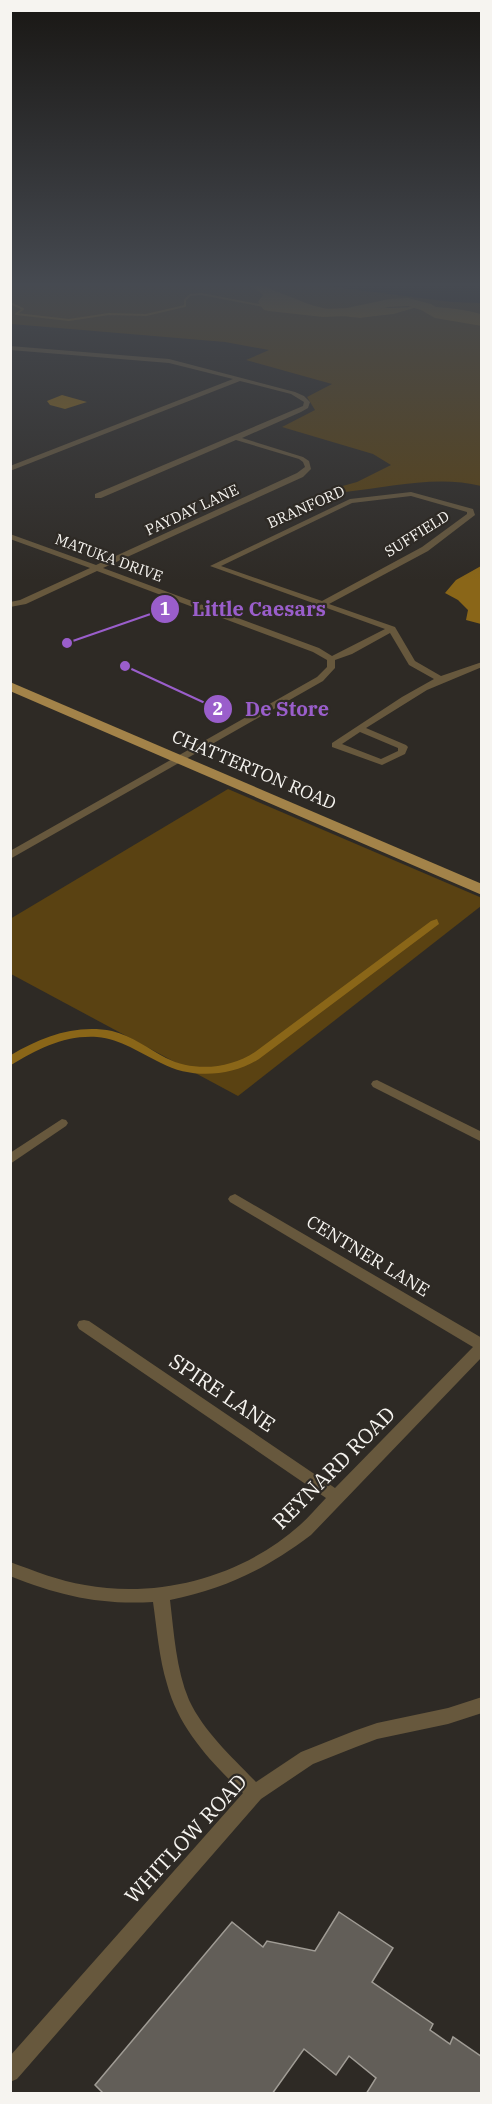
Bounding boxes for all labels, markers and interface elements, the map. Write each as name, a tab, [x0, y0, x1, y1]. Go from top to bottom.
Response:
street label: PAYDAY LANE	[142, 480, 242, 539]
street label: BRANFORD	[264, 481, 347, 532]
street label: SUFFIELD	[381, 506, 453, 561]
street label: MATUKA DRIVE	[53, 529, 166, 586]
callout: Little Caesars	[150, 590, 338, 628]
text: Little Caesars	[192, 595, 326, 622]
text: 1	[160, 597, 171, 620]
callout: De Store	[203, 690, 341, 728]
text: De Store	[245, 695, 329, 722]
text: 2	[213, 697, 223, 720]
street label: CHATTERTON ROAD	[169, 724, 340, 815]
street label: CENTNER LANE	[303, 1210, 434, 1301]
street label: SPIRE LANE	[164, 1346, 281, 1438]
street label: REYNARD ROAD	[266, 1400, 401, 1535]
street label: WHITLOW ROAD	[118, 1768, 253, 1909]

